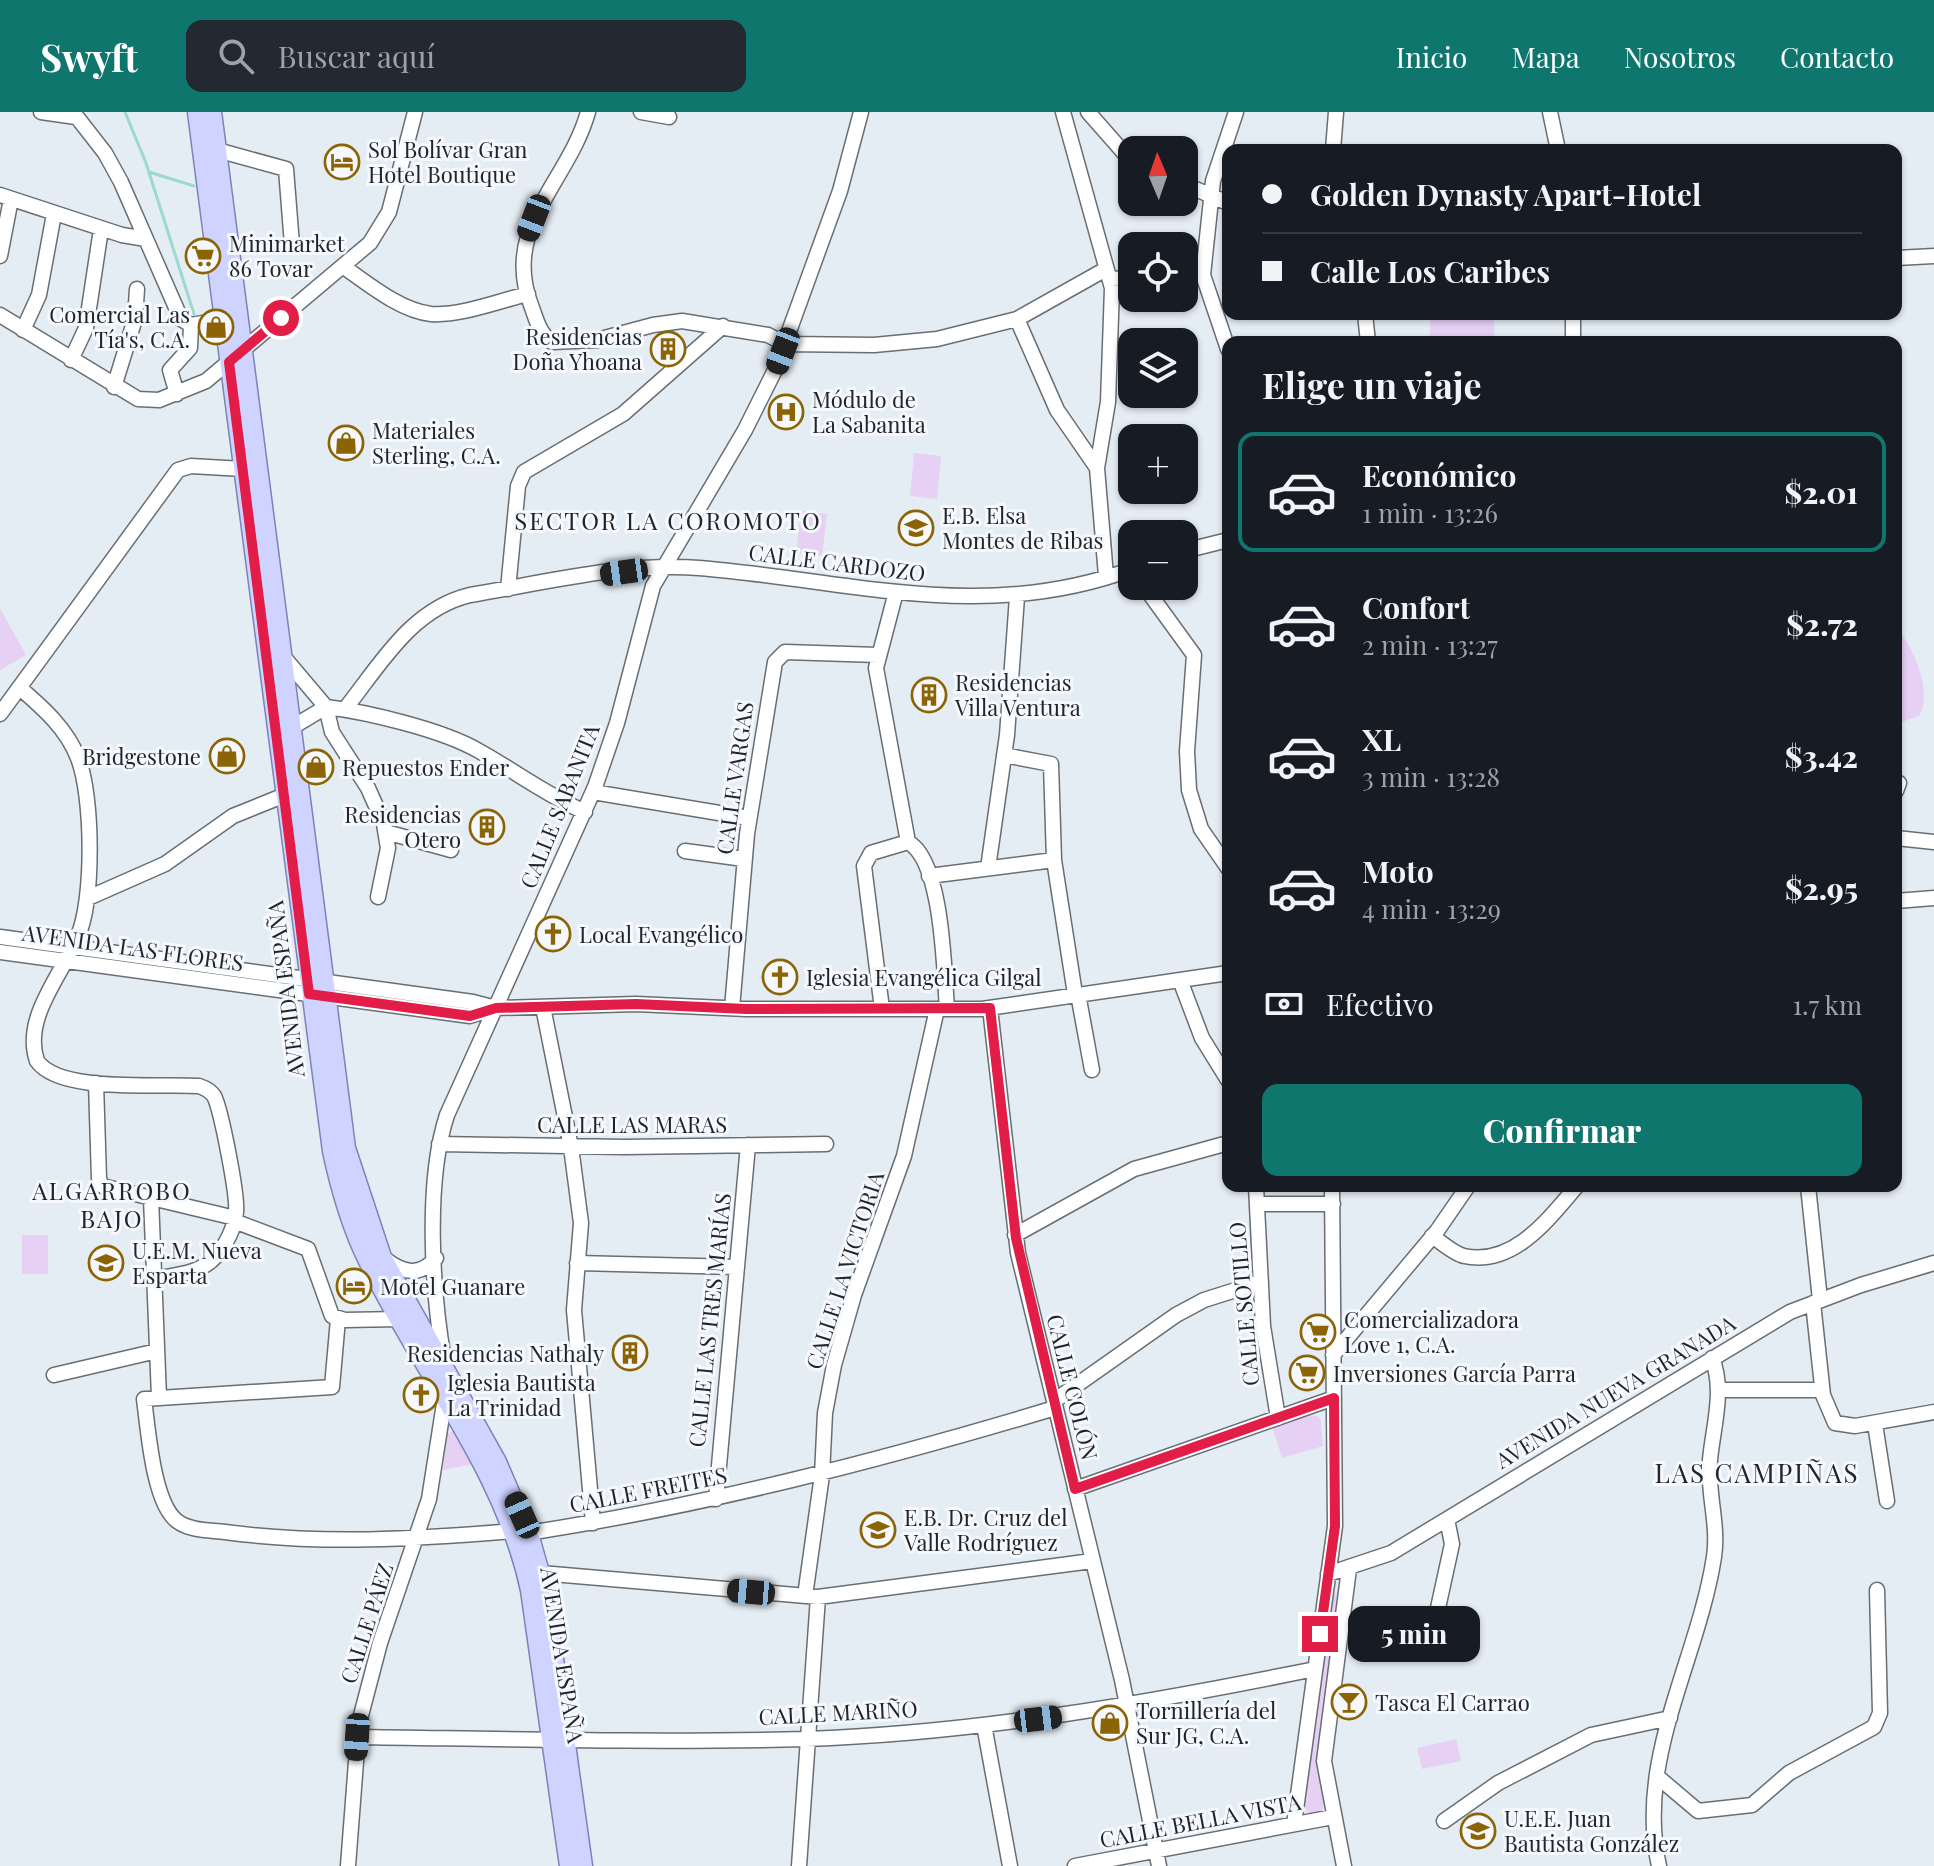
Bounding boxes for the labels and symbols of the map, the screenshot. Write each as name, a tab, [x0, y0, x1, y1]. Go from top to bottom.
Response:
place label: Sol Bolívar Gran Hotel Boutique	[368, 134, 528, 189]
north arrow	[1118, 136, 1198, 216]
hotel icon: Sol Bolívar Gran Hotel Boutique	[323, 143, 361, 181]
car	[514, 191, 554, 245]
place label: Minimarket 86 Tovar	[229, 228, 346, 283]
supermarket icon: Minimarket 86 Tovar	[184, 237, 222, 275]
place label: Comercial Las Tía's, C.A.	[49, 299, 190, 354]
route start	[263, 300, 299, 336]
shop icon: Comercial Las Tía's, C.A.	[197, 308, 235, 346]
place label: Residencias Doña Yhoana	[513, 321, 642, 376]
car	[763, 324, 803, 378]
building icon: Residencias Doña Yhoana	[649, 330, 687, 368]
place label: Módulo de La Sabanita	[812, 384, 926, 439]
hospital icon: Módulo de La Sabanita	[767, 393, 805, 431]
place label: Materiales Sterling, C.A.	[372, 415, 501, 470]
shop icon: Materiales Sterling, C.A.	[327, 424, 365, 462]
place label: E.B. Elsa Montes de Ribas	[942, 500, 1103, 555]
district label: SECTOR LA COROMOTO	[514, 504, 822, 536]
school or university icon: E.B. Elsa Montes de Ribas	[897, 509, 935, 547]
street label: CALLE CARDOZO	[747, 536, 927, 588]
car	[599, 557, 649, 587]
place label: Residencias Villa Ventura	[954, 667, 1081, 722]
building icon: Residencias Villa Ventura	[910, 676, 948, 714]
street label: CALLE VARGAS	[708, 700, 760, 856]
street label: CALLE SABANITA	[512, 719, 606, 893]
shop icon: Bridgestone	[208, 737, 246, 775]
place label: Bridgestone	[82, 741, 201, 771]
shop icon: Repuestos Ender	[297, 748, 335, 786]
place label: Repuestos Ender	[342, 752, 510, 782]
place label: Residencias Otero	[344, 799, 461, 854]
building icon: Residencias Otero	[468, 808, 506, 846]
street label: AVENIDA ESPAÑA	[259, 899, 311, 1080]
church icon: Local Evangélico	[534, 915, 572, 953]
street label: AVENIDA LAS FLORES	[19, 916, 246, 977]
place label: Local Evangélico	[579, 919, 743, 949]
church icon: Iglesia Evangélica Gilgal	[761, 958, 799, 996]
place label: Iglesia Evangélica Gilgal	[806, 962, 1041, 992]
street label: CALLE LAS MARAS	[537, 1109, 727, 1139]
street label: CALLE LA VICTORIA	[798, 1167, 890, 1373]
district label: ALGARROBO BAJO	[31, 1174, 192, 1234]
street label: CALLE LAS TRES MARÍAS	[681, 1191, 737, 1449]
street label: CALLE SOTILLO	[1221, 1221, 1265, 1387]
place label: U.E.M. Nueva Esparta	[132, 1235, 262, 1290]
school or university icon: U.E.M. Nueva Esparta	[87, 1244, 125, 1282]
hotel icon: Motel Guanare	[335, 1267, 373, 1305]
place label: Motel Guanare	[380, 1271, 525, 1301]
place label: Comercializadora Love 1, C.A.	[1344, 1304, 1519, 1359]
street label: AVENIDA NUEVA GRANADA	[1489, 1307, 1741, 1475]
street label: CALLE COLÓN	[1040, 1311, 1106, 1463]
supermarket icon: Comercializadora Love 1, C.A.	[1299, 1313, 1337, 1351]
building icon: Residencias Nathaly	[611, 1334, 649, 1372]
place label: Residencias Nathaly	[407, 1338, 604, 1368]
supermarket icon: Inversiones García Parra	[1288, 1354, 1326, 1392]
place label: Inversiones García Parra	[1333, 1358, 1576, 1388]
place label: Iglesia Bautista La Trinidad	[447, 1367, 596, 1422]
church icon: Iglesia Bautista La Trinidad	[402, 1376, 440, 1414]
district label: LAS CAMPIÑAS	[1654, 1455, 1860, 1490]
street label: CALLE FREITES	[567, 1459, 729, 1519]
car	[501, 1488, 543, 1542]
place label: E.B. Dr. Cruz del Valle Rodríguez	[903, 1502, 1067, 1557]
school or university icon: E.B. Dr. Cruz del Valle Rodríguez	[859, 1511, 897, 1549]
street label: CALLE PÁEZ	[332, 1559, 400, 1687]
street label: AVENIDA ESPAÑA	[534, 1564, 592, 1745]
car	[726, 1578, 776, 1606]
callout: 5 min	[1348, 1606, 1480, 1662]
route end	[1302, 1616, 1338, 1652]
bar icon: Tasca El Carrao	[1330, 1683, 1368, 1721]
place label: Tasca El Carrao	[1375, 1687, 1530, 1717]
street label: CALLE MARIÑO	[758, 1693, 918, 1731]
place label: Tornillería del Sur JG, C.A.	[1136, 1695, 1276, 1750]
car	[1013, 1704, 1063, 1734]
shop icon: Tornillería del Sur JG, C.A.	[1091, 1704, 1129, 1742]
car	[343, 1712, 371, 1762]
street label: CALLE BELLA VISTA	[1097, 1786, 1303, 1854]
place label: U.E.E. Juan Bautista González	[1504, 1803, 1679, 1858]
school or university icon: U.E.E. Juan Bautista González	[1459, 1812, 1497, 1850]

